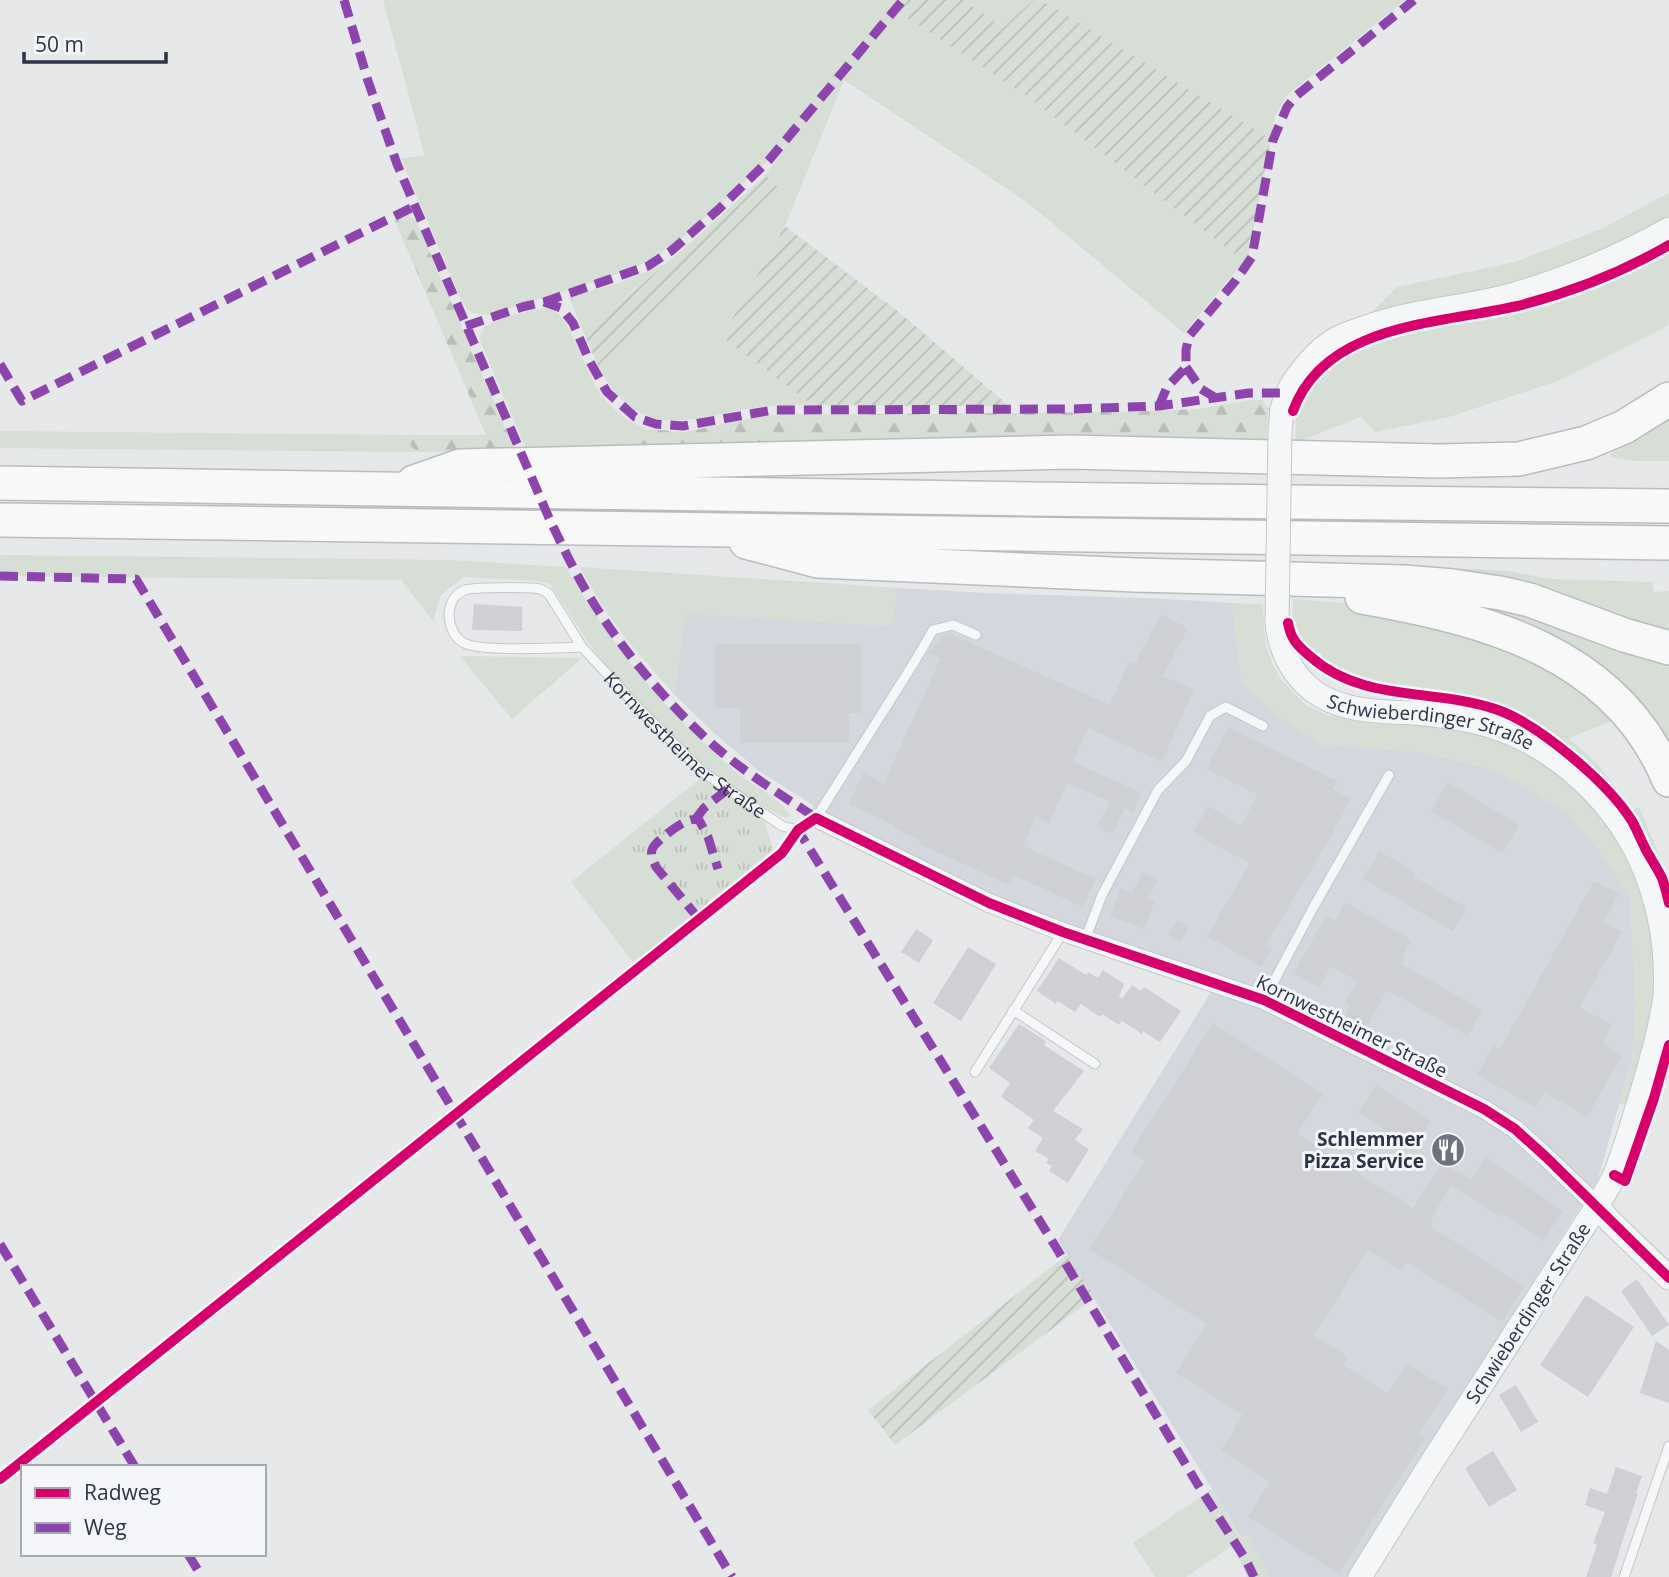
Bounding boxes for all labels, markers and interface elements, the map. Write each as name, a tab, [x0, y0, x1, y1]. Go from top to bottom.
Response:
scale bar	[24, 21, 166, 65]
text: 50 m	[35, 30, 84, 58]
street label: Kornwestheimer Straße	[598, 666, 771, 824]
street label: Schwieberdinger Straße	[1323, 688, 1539, 756]
street label: Kornwestheimer Straße	[1252, 968, 1452, 1084]
place label: Schlemmer Pizza Service	[1303, 1126, 1424, 1174]
restaurant icon: Schlemmer Pizza Service	[1429, 1131, 1467, 1169]
street label: Schwieberdinger Straße	[1460, 1217, 1596, 1409]
legend	[21, 1465, 266, 1556]
text: Radweg	[84, 1478, 161, 1506]
text: Weg	[84, 1513, 127, 1541]

